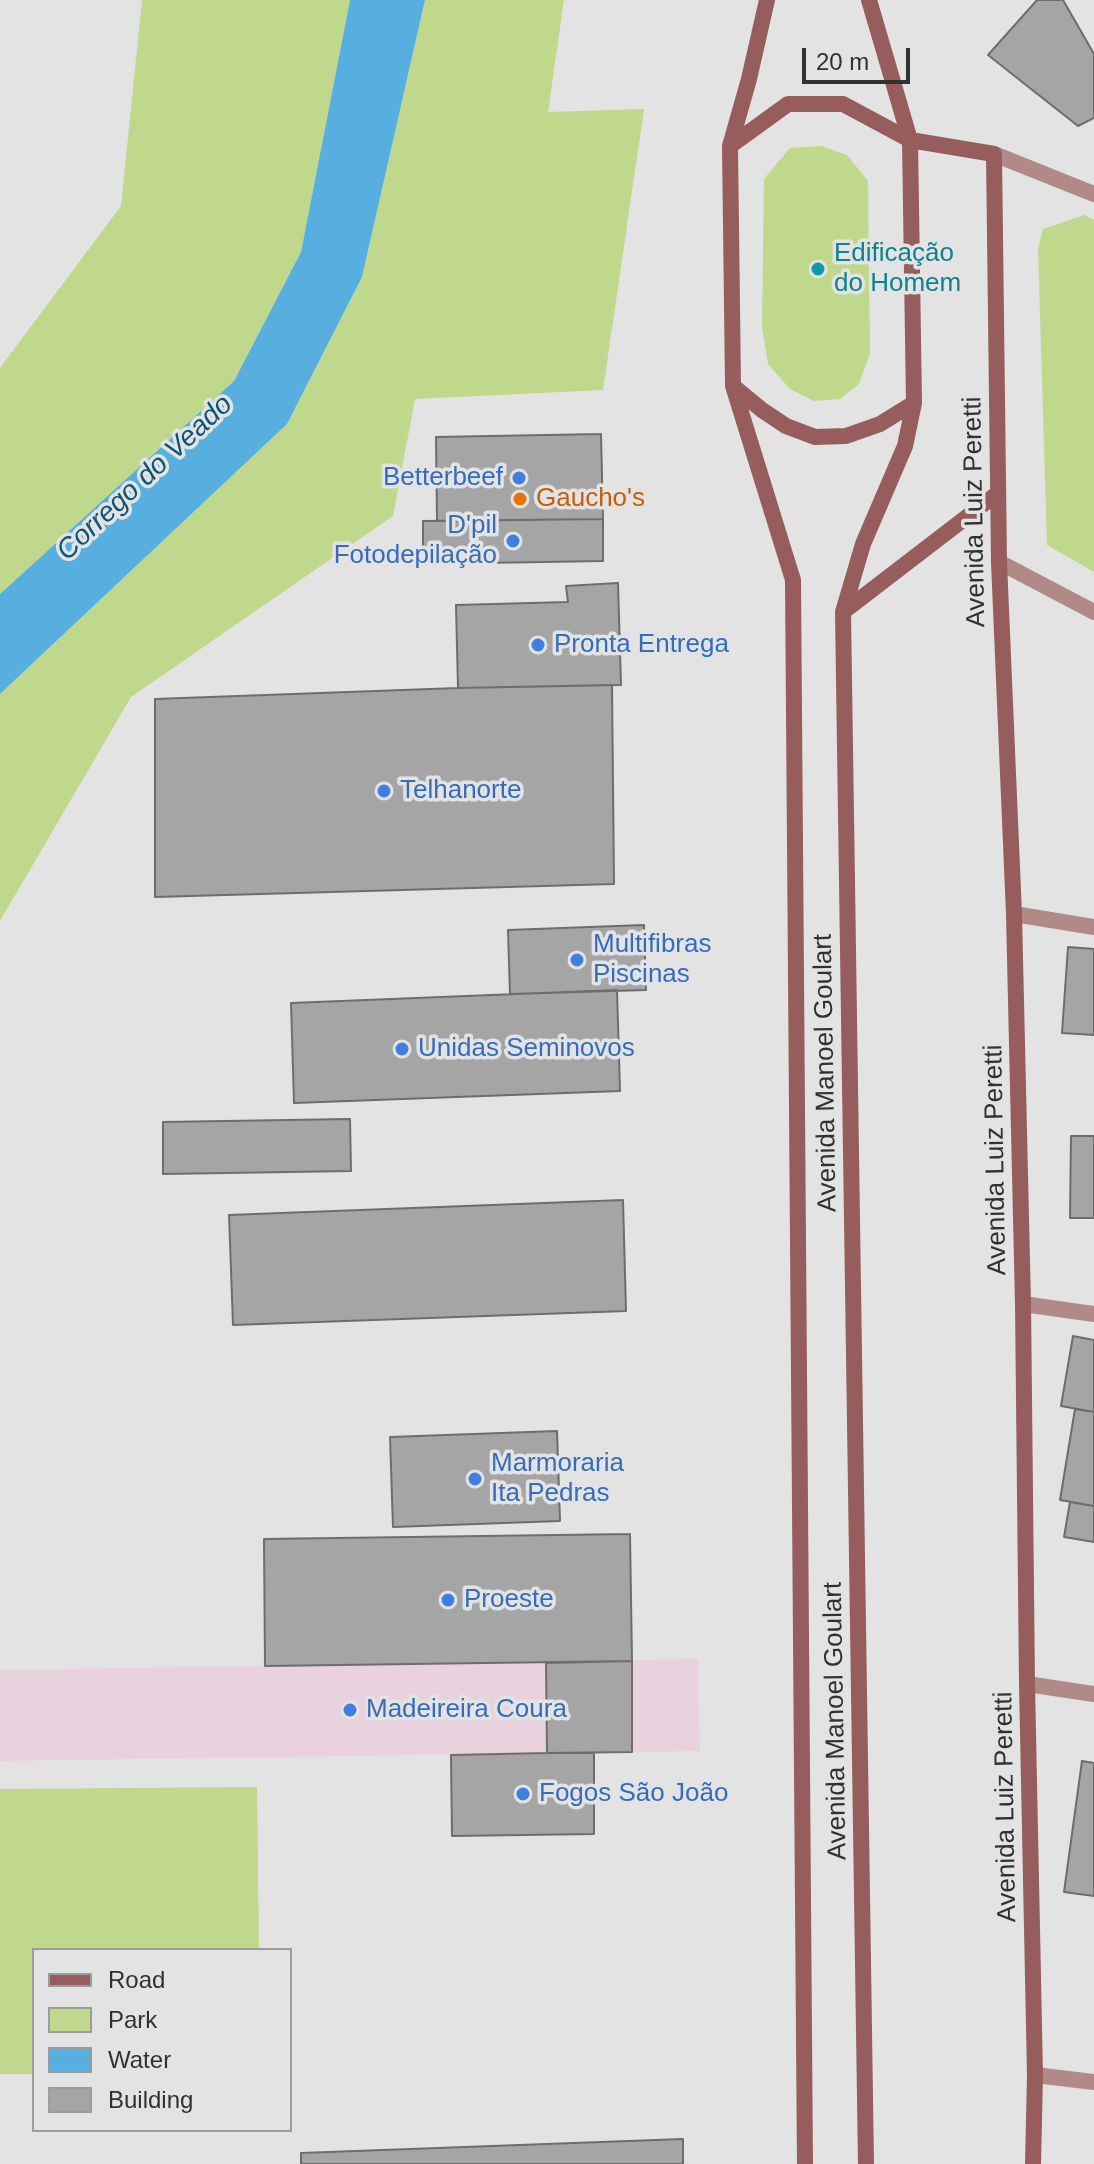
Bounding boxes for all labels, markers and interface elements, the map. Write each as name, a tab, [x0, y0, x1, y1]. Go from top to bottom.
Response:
scale bar	[806, 32, 914, 82]
text: 20 m	[816, 48, 869, 75]
place label: Edificação do Homem	[834, 238, 961, 300]
marker: Edificação do Homem	[809, 260, 827, 278]
water label: Corrego do Veado	[50, 388, 240, 568]
street label: Avenida Luiz Peretti	[957, 396, 993, 628]
place label: Betterbeef	[383, 462, 503, 494]
marker: Betterbeef	[510, 469, 528, 487]
place label: Gaucho's	[536, 483, 645, 515]
marker: Gaucho's	[511, 490, 529, 508]
place label: D'pil Fotodepilação	[334, 510, 497, 572]
marker: D'pil Fotodepilação	[504, 532, 522, 550]
place label: Pronta Entrega	[554, 629, 729, 661]
marker: Pronta Entrega	[529, 636, 547, 654]
place label: Telhanorte	[400, 775, 521, 807]
marker: Telhanorte	[375, 782, 393, 800]
place label: Multifibras Piscinas	[593, 929, 711, 990]
street label: Avenida Manoel Goulart	[808, 934, 844, 1212]
marker: Multifibras Piscinas	[568, 951, 586, 969]
place label: Unidas Seminovos	[418, 1033, 635, 1065]
marker: Unidas Seminovos	[393, 1040, 411, 1058]
street label: Avenida Luiz Peretti	[978, 1044, 1014, 1276]
place label: Marmoraria Ita Pedras	[491, 1448, 624, 1510]
marker: Marmoraria Ita Pedras	[466, 1470, 484, 1488]
street label: Avenida Manoel Goulart	[818, 1582, 854, 1860]
place label: Proeste	[464, 1584, 554, 1616]
marker: Proeste	[439, 1591, 457, 1609]
street label: Avenida Luiz Peretti	[988, 1691, 1024, 1923]
place label: Madeireira Coura	[366, 1694, 567, 1726]
marker: Madeireira Coura	[341, 1701, 359, 1719]
place label: Fogos São João	[539, 1778, 728, 1810]
marker: Fogos São João	[514, 1785, 532, 1803]
legend	[32, 1948, 292, 2132]
text: Road	[108, 1966, 165, 1993]
text: Park	[108, 2006, 157, 2033]
text: Water	[108, 2046, 171, 2073]
text: Building	[108, 2086, 193, 2113]

